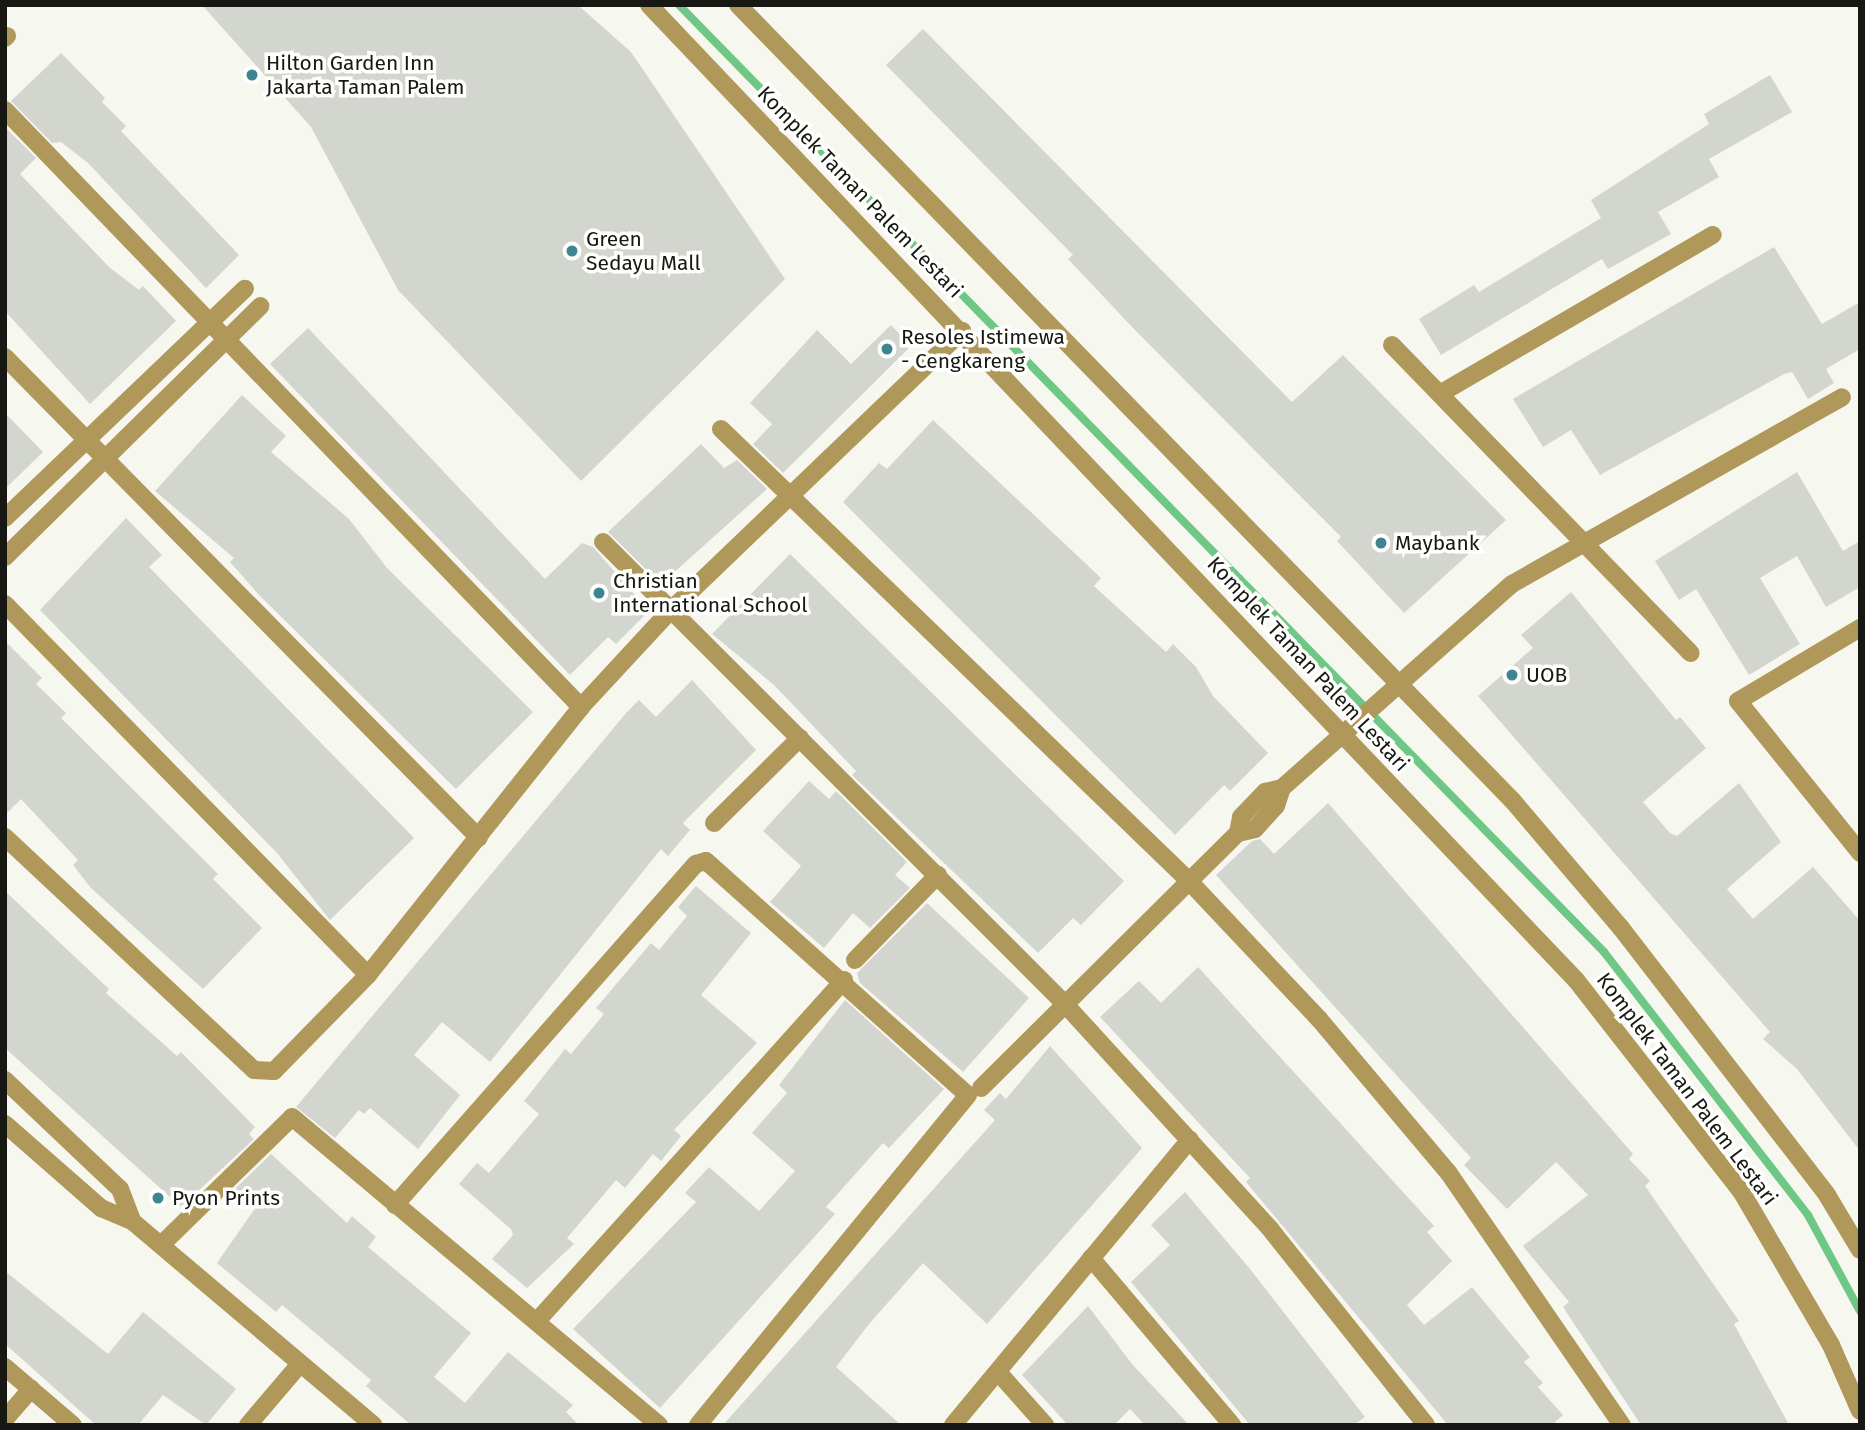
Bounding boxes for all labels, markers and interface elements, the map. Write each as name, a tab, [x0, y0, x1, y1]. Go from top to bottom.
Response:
place label: Hilton Garden Inn Jakarta Taman Palem	[266, 50, 464, 100]
marker: Hilton Garden Inn Jakarta Taman Palem	[244, 67, 260, 83]
street label: Komplek Taman Palem Lestari	[752, 81, 968, 303]
place label: Green Sedayu Mall	[586, 226, 701, 276]
marker: Green Sedayu Mall	[564, 243, 580, 259]
place label: Resoles Istimewa - Cengkareng	[901, 324, 1065, 374]
marker: Resoles Istimewa - Cengkareng	[879, 341, 895, 357]
place label: Maybank	[1395, 530, 1480, 556]
marker: Maybank	[1373, 535, 1389, 551]
street label: Komplek Taman Palem Lestari	[1202, 551, 1414, 777]
place label: Christian International School	[613, 568, 808, 618]
marker: Christian International School	[591, 585, 607, 601]
place label: UOB	[1526, 662, 1567, 688]
marker: UOB	[1504, 667, 1520, 683]
street label: Komplek Taman Palem Lestari	[1591, 968, 1783, 1210]
place label: Pyon Prints	[172, 1185, 280, 1211]
marker: Pyon Prints	[150, 1190, 166, 1206]

